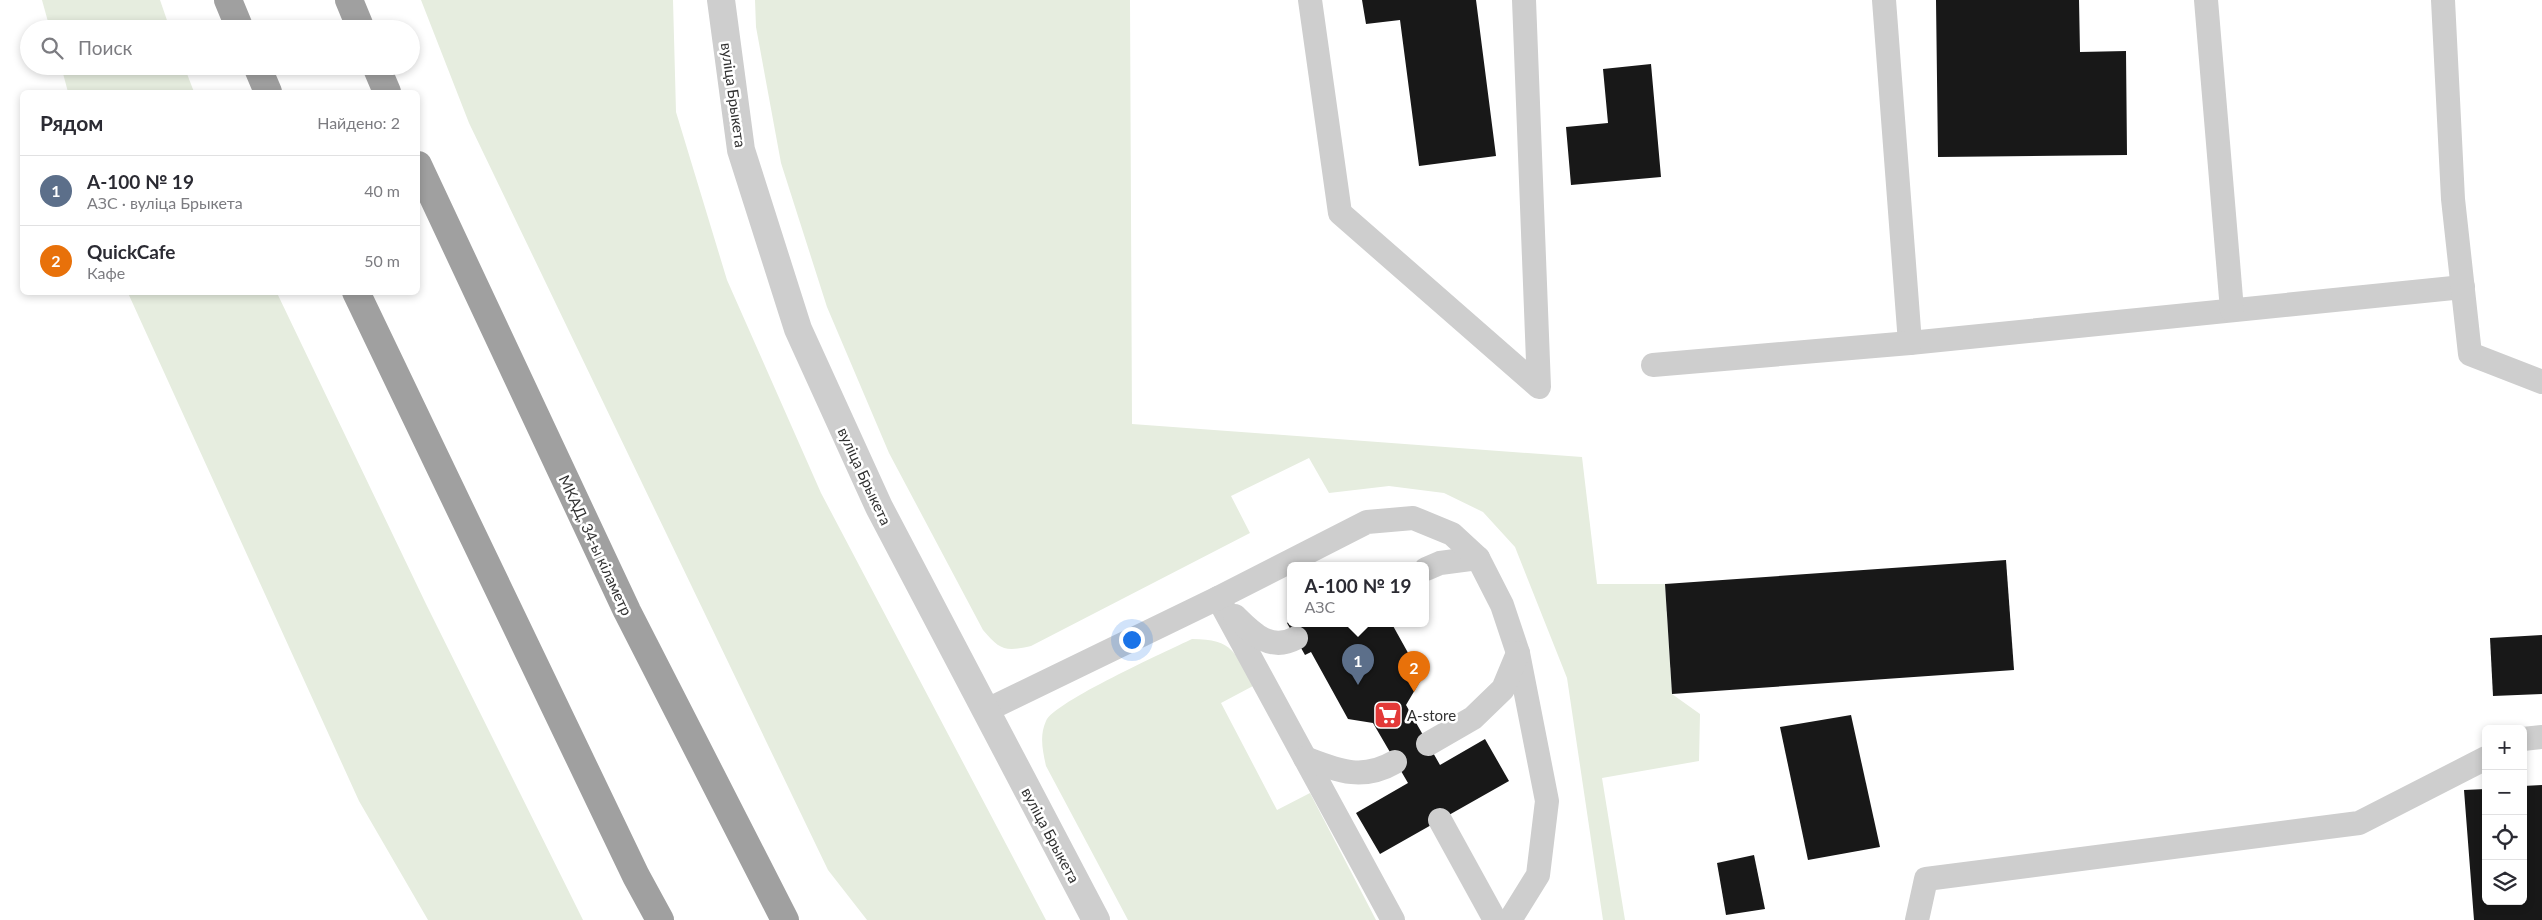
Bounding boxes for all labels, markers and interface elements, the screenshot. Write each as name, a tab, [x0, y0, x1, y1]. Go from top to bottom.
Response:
search box	[20, 20, 420, 75]
icon: search	[38, 34, 66, 62]
text: Поиск	[78, 36, 132, 59]
street label: вуліца Брыкета	[718, 41, 750, 149]
text: Рядом	[40, 110, 103, 135]
text: Найдено: 2	[317, 113, 400, 132]
text: А-100 № 19	[87, 170, 194, 193]
text: 1	[51, 181, 61, 200]
text: 40 m	[364, 181, 400, 200]
text: АЗС · вуліца Брыкета	[87, 193, 243, 212]
text: QuickCafe	[87, 240, 175, 263]
text: 2	[51, 251, 61, 270]
text: 50 m	[364, 251, 400, 270]
text: Кафе	[87, 263, 125, 282]
street label: вуліца Брыкета	[835, 424, 895, 528]
street label: МКАД, 34-ы кіламетр	[556, 472, 636, 618]
popup	[1287, 562, 1429, 627]
text: А-100 № 19	[1305, 574, 1411, 597]
text: АЗС	[1305, 597, 1335, 616]
your location	[1119, 627, 1145, 653]
pin: 1	[1342, 644, 1374, 685]
pin: 2	[1398, 651, 1430, 692]
supermarket icon: А-store	[1373, 700, 1403, 730]
place label: А-store	[1407, 706, 1456, 724]
map controls	[2482, 725, 2527, 905]
button: +	[2482, 725, 2527, 770]
button: −	[2482, 770, 2527, 815]
street label: вуліца Брыкета	[1018, 784, 1084, 886]
button: locate	[2482, 815, 2527, 860]
button: layers	[2482, 860, 2527, 905]

